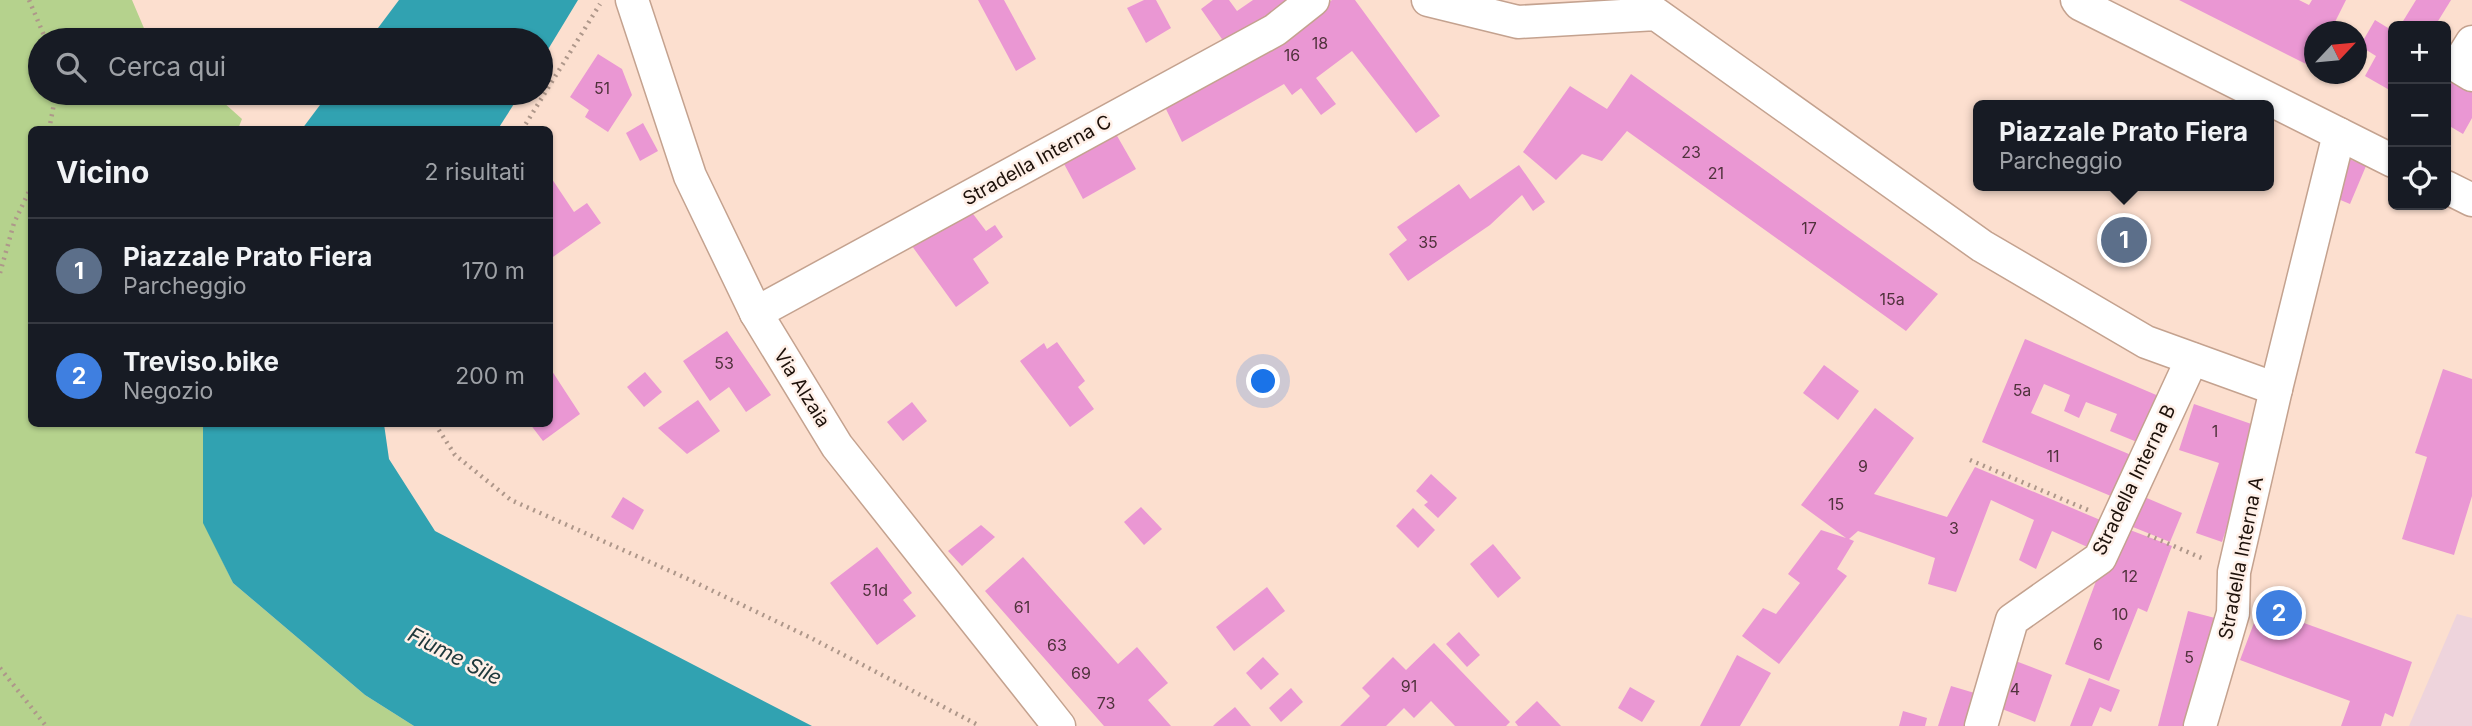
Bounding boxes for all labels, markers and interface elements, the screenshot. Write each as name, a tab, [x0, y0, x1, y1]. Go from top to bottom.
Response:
north arrow	[2304, 21, 2367, 84]
map controls	[2388, 21, 2451, 210]
button: +	[2388, 21, 2451, 84]
search box	[28, 28, 553, 105]
house number: 18	[1312, 33, 1328, 53]
house number: 16	[1284, 45, 1300, 65]
icon: search	[52, 48, 90, 86]
text: Cerca qui	[108, 51, 226, 82]
house number: 51	[594, 78, 610, 98]
button: −	[2388, 84, 2451, 147]
popup	[1973, 100, 2274, 191]
street label: Stradella Interna C	[959, 110, 1115, 210]
text: Piazzale Prato Fiera	[1999, 116, 2248, 147]
house number: 23	[1681, 142, 1701, 162]
text: Parcheggio	[1999, 147, 2122, 175]
button: locate	[2388, 147, 2451, 210]
text: Vicino	[56, 154, 149, 190]
text: 2 risultati	[425, 158, 525, 186]
house number: 21	[1708, 163, 1724, 183]
pin: 1	[2101, 214, 2147, 266]
house number: 17	[1801, 218, 1817, 238]
house number: 35	[1418, 232, 1438, 252]
text: Piazzale Prato Fiera	[123, 241, 372, 272]
text: 1	[74, 257, 84, 285]
text: 170 m	[462, 257, 525, 285]
text: Parcheggio	[123, 272, 247, 300]
house number: 15a	[1879, 289, 1905, 309]
street label: Via Alzaia	[769, 345, 835, 431]
text: Treviso.bike	[123, 346, 279, 377]
house number: 53	[714, 353, 734, 373]
text: 2	[72, 362, 86, 390]
text: 200 m	[455, 362, 525, 390]
your location	[1246, 364, 1280, 398]
text: Negozio	[123, 377, 213, 405]
house number: 5a	[2013, 380, 2031, 400]
street label: Stradella Interna B	[2088, 401, 2180, 559]
house number: 1	[2212, 421, 2218, 441]
house number: 11	[2046, 446, 2060, 466]
house number: 9	[1858, 456, 1868, 476]
street label: Stradella Interna A	[2214, 475, 2268, 641]
house number: 15	[1828, 494, 1844, 514]
house number: 3	[1949, 518, 1959, 538]
house number: 12	[2122, 566, 2138, 586]
house number: 51d	[862, 580, 888, 600]
pin: 2	[2256, 587, 2302, 639]
house number: 61	[1014, 597, 1030, 617]
house number: 10	[2112, 604, 2128, 624]
water label: Fiume Sile	[404, 622, 506, 690]
house number: 6	[2093, 634, 2103, 654]
house number: 63	[1047, 635, 1067, 655]
house number: 5	[2184, 647, 2194, 667]
house number: 69	[1071, 663, 1091, 683]
house number: 91	[1401, 676, 1417, 696]
house number: 4	[2010, 679, 2020, 699]
house number: 73	[1097, 693, 1115, 713]

